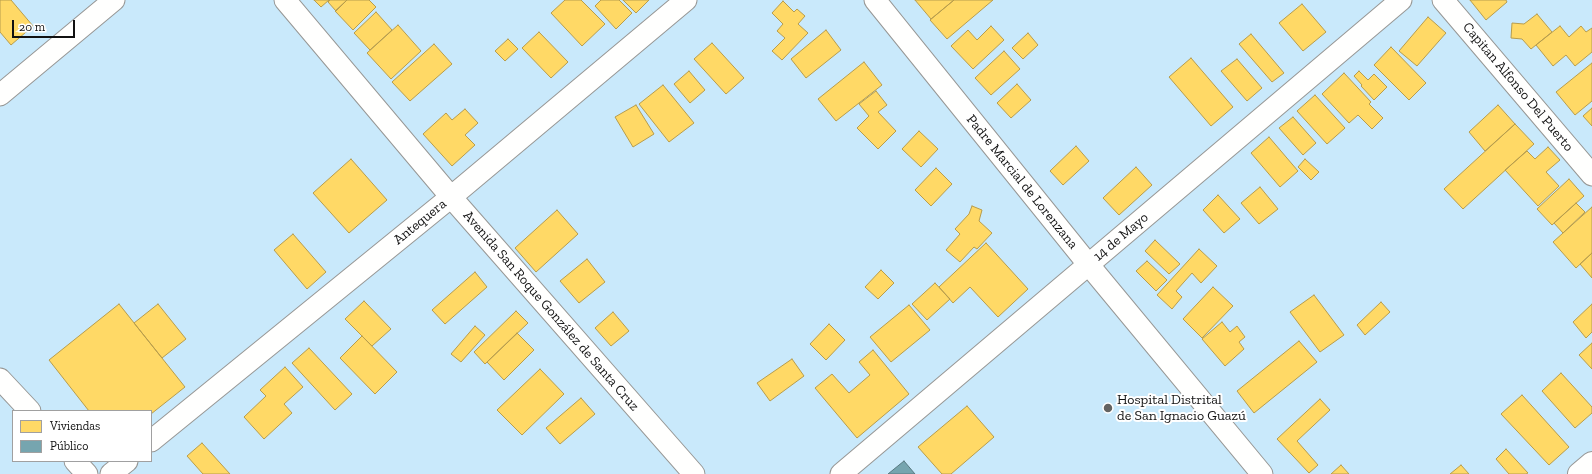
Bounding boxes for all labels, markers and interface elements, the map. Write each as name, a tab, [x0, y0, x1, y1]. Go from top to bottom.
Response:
scale bar	[14, 12, 77, 38]
street label: Capitan Alfonso Del Puerto	[1459, 19, 1577, 155]
text: 20 m	[19, 20, 45, 34]
street label: Padre Marcial de Lorenzana	[963, 112, 1081, 252]
street label: Antequera	[390, 196, 450, 248]
street label: Avenida San Roque González de Santa Cruz	[459, 207, 643, 415]
street label: 14 de Mayo	[1090, 209, 1152, 265]
place label: Hospital Distrital de San Ignacio Guazú	[1117, 392, 1246, 424]
marker: Hospital Distrital de San Ignacio Guazú	[1102, 402, 1114, 414]
legend	[12, 410, 152, 462]
text: Viviendas	[50, 419, 100, 433]
text: Público	[50, 439, 88, 453]

